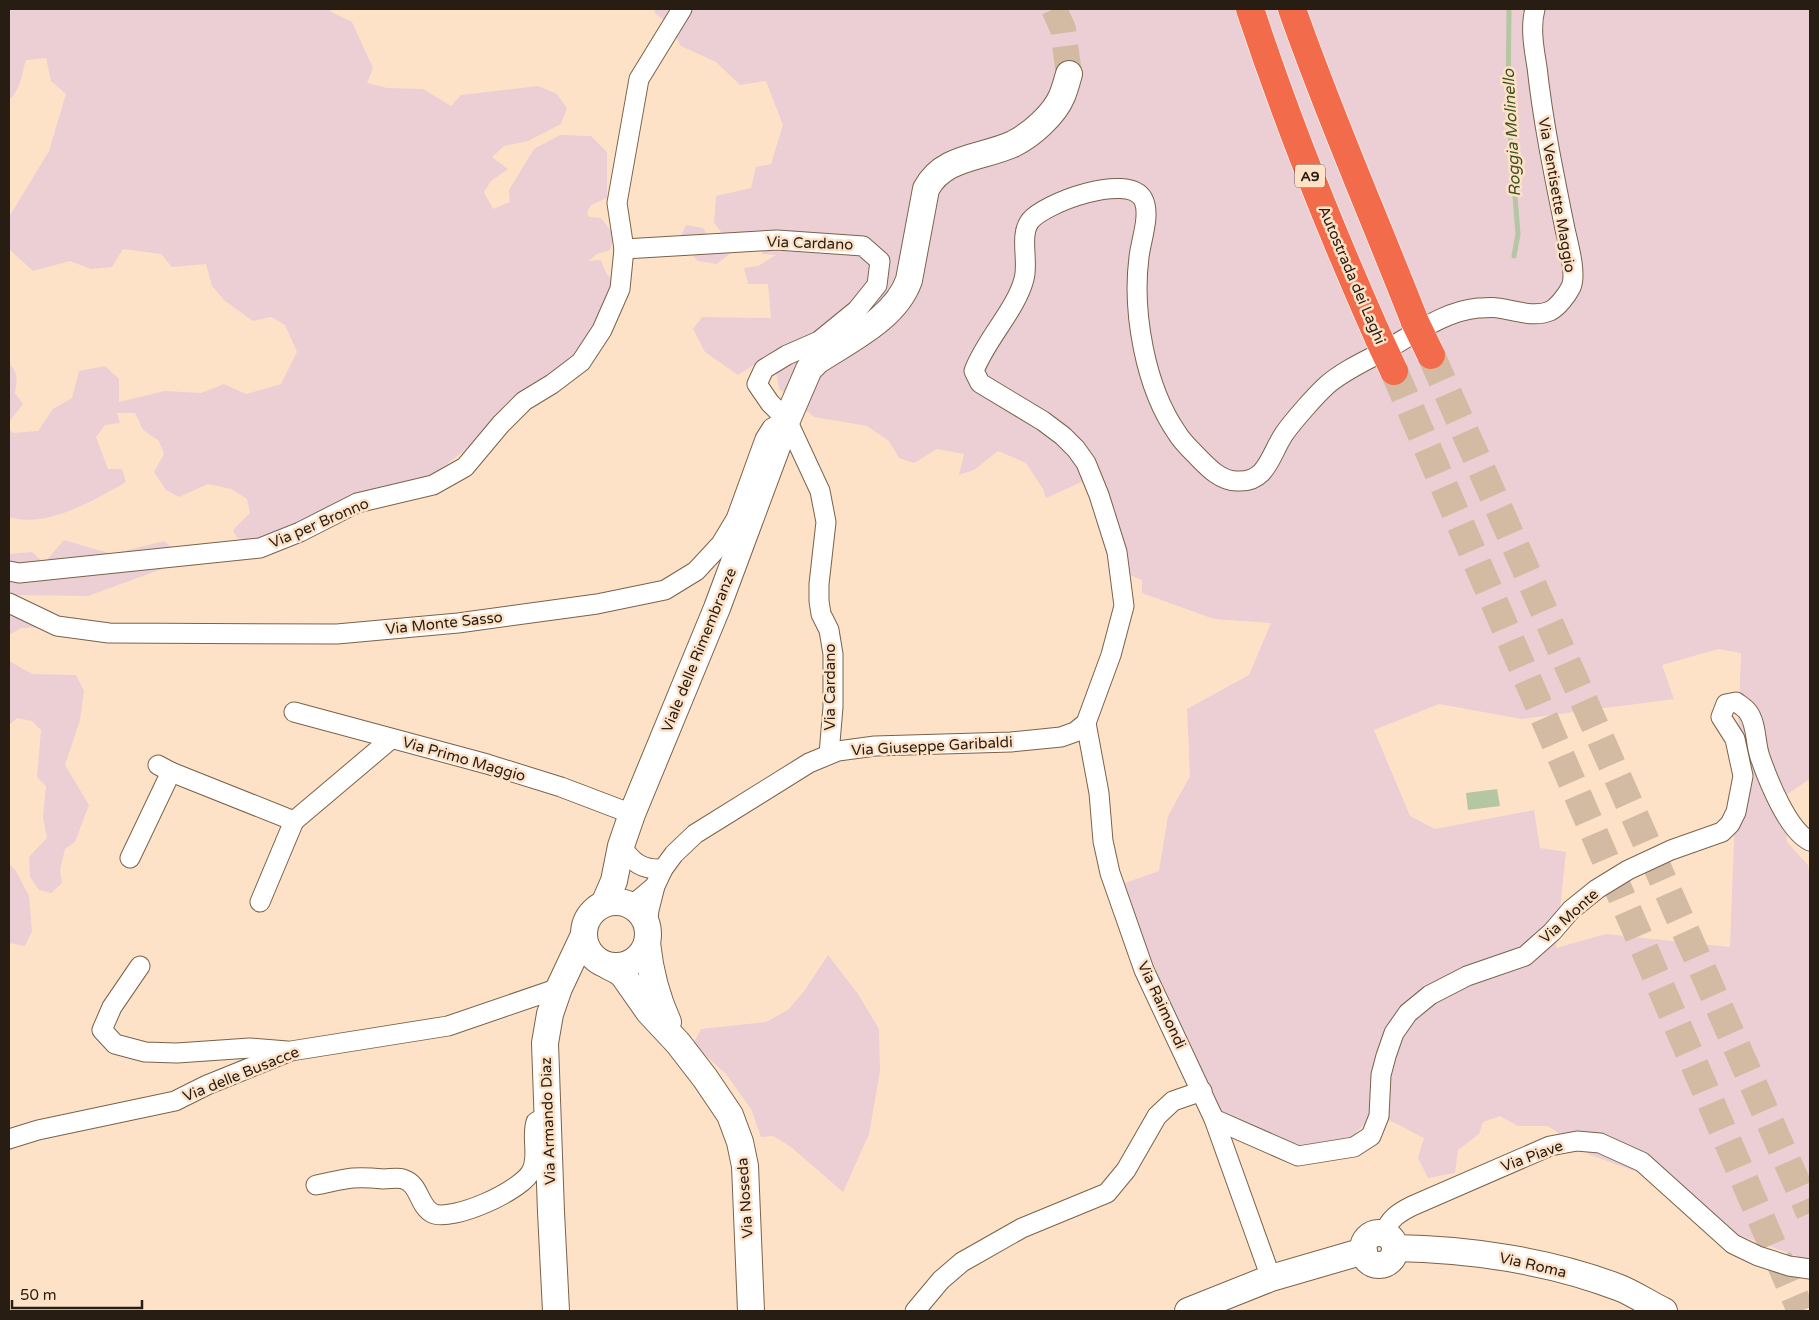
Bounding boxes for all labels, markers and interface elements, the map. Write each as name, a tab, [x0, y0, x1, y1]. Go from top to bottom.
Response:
water label: Roggia Molinello	[1499, 67, 1525, 197]
street label: Via Ventisette Maggio	[1535, 116, 1579, 274]
road number: A9	[1295, 165, 1325, 188]
street label: Autostrada dei Laghi	[1315, 203, 1389, 347]
street label: Via Cardano	[766, 232, 854, 254]
street label: Via per Bronno	[267, 494, 371, 552]
street label: Viale delle Rimembranze	[658, 565, 740, 735]
street label: Via Monte Sasso	[384, 608, 504, 638]
street label: Via Cardano	[821, 644, 839, 730]
street label: Via Primo Maggio	[400, 733, 528, 785]
street label: Via Giuseppe Garibaldi	[851, 733, 1013, 759]
street label: Via Monte	[1536, 885, 1602, 947]
street label: Via Raimondi	[1134, 958, 1190, 1052]
street label: Via delle Busacce	[180, 1043, 302, 1105]
street label: Via Armando Diaz	[537, 1057, 559, 1185]
street label: Via Piave	[1499, 1136, 1565, 1176]
street label: Via Noseda	[733, 1157, 757, 1239]
street label: Via Roma	[1498, 1249, 1568, 1281]
scale bar	[12, 1278, 142, 1310]
text: 50 m	[20, 1286, 57, 1304]

